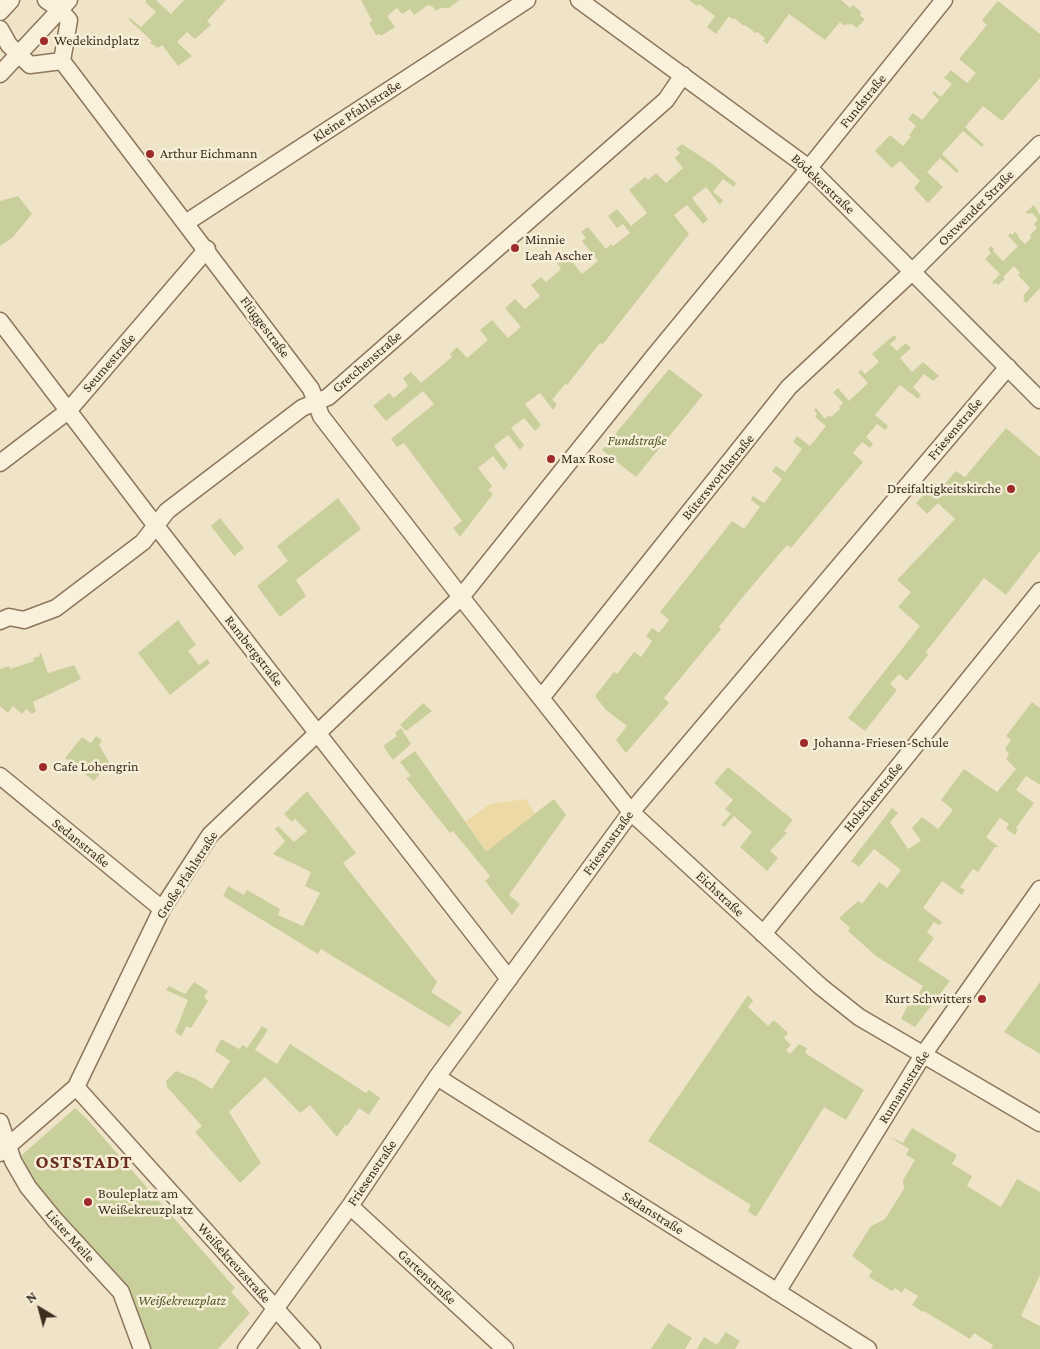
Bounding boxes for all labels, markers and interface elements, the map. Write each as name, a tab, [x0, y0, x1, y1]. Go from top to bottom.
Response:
place label: Wedekindplatz	[54, 33, 139, 49]
marker: Wedekindplatz	[38, 35, 50, 47]
street label: Fundstraße	[836, 71, 890, 131]
street label: Kleine Pfahlstraße	[310, 76, 404, 146]
place label: Arthur Eichmann	[160, 146, 257, 162]
marker: Arthur Eichmann	[144, 148, 156, 160]
street label: Bödekerstraße	[788, 150, 858, 218]
street label: Ostwender Straße	[934, 166, 1018, 250]
place label: Minnie Leah Ascher	[525, 232, 593, 264]
marker: Minnie Leah Ascher	[509, 242, 521, 254]
street label: Flüggestraße	[236, 293, 294, 361]
street label: Gretchenstraße	[329, 327, 405, 397]
street label: Seumestraße	[79, 330, 139, 396]
street label: Friesenstraße	[924, 394, 986, 464]
street label: Bütersworthstraße	[678, 431, 758, 523]
park label: Fundstraße	[607, 433, 667, 449]
place label: Max Rose	[561, 451, 614, 467]
marker: Max Rose	[545, 453, 557, 465]
place label: Dreifaltigkeitskirche	[887, 481, 1001, 497]
marker: Dreifaltigkeitskirche	[1005, 483, 1017, 495]
street label: Rambergstraße	[221, 612, 287, 690]
place label: Johanna-Friesen-Schule	[814, 735, 949, 751]
marker: Johanna-Friesen-Schule	[798, 737, 810, 749]
place label: Cafe Lohengrin	[53, 759, 139, 775]
street label: Holscherstraße	[840, 759, 906, 835]
marker: Cafe Lohengrin	[37, 761, 49, 773]
street label: Friesenstraße	[579, 807, 637, 879]
street label: Sedanstraße	[49, 815, 113, 871]
street label: Große Pfahlstraße	[152, 828, 222, 922]
street label: Eichstraße	[692, 867, 748, 921]
place label: Kurt Schwitters	[885, 991, 972, 1007]
marker: Kurt Schwitters	[976, 993, 988, 1005]
street label: Rumannstraße	[875, 1047, 933, 1127]
street label: Friesenstraße	[344, 1137, 400, 1209]
district label: OSTSTADT	[35, 1151, 133, 1173]
place label: Bouleplatz am Weißekreuzplatz	[98, 1186, 193, 1218]
street label: Sedanstraße	[619, 1188, 687, 1238]
marker: Bouleplatz am Weißekreuzplatz	[82, 1196, 94, 1208]
street label: Lister Meile	[42, 1206, 98, 1266]
street label: Weißekreuzstraße	[194, 1219, 274, 1307]
street label: Gartenstraße	[394, 1246, 460, 1308]
north arrow	[15, 1284, 65, 1334]
text: N	[22, 1288, 40, 1306]
park label: Weißekreuzplatz	[138, 1293, 226, 1309]

